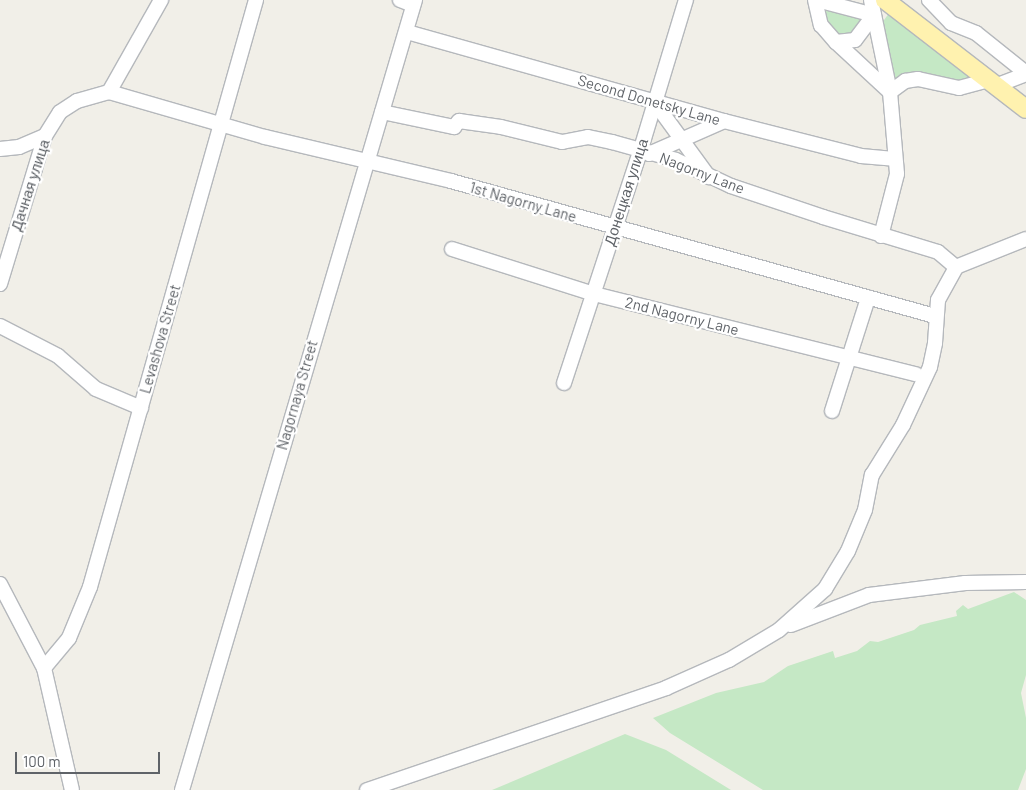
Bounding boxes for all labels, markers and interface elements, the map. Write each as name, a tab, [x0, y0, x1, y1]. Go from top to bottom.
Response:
street label: Second Donetsky Lane	[576, 71, 722, 129]
street label: Донецкая улица	[600, 136, 652, 248]
street label: Дачная улица	[7, 137, 53, 233]
street label: Nagorny Lane	[657, 149, 747, 197]
street label: 1st Nagorny Lane	[467, 178, 579, 226]
street label: Levashova Street	[136, 282, 184, 396]
street label: 2nd Nagorny Lane	[623, 293, 741, 339]
street label: Nagornaya Street	[273, 338, 321, 452]
scale bar	[18, 742, 162, 774]
text: 100 m	[23, 752, 61, 770]

